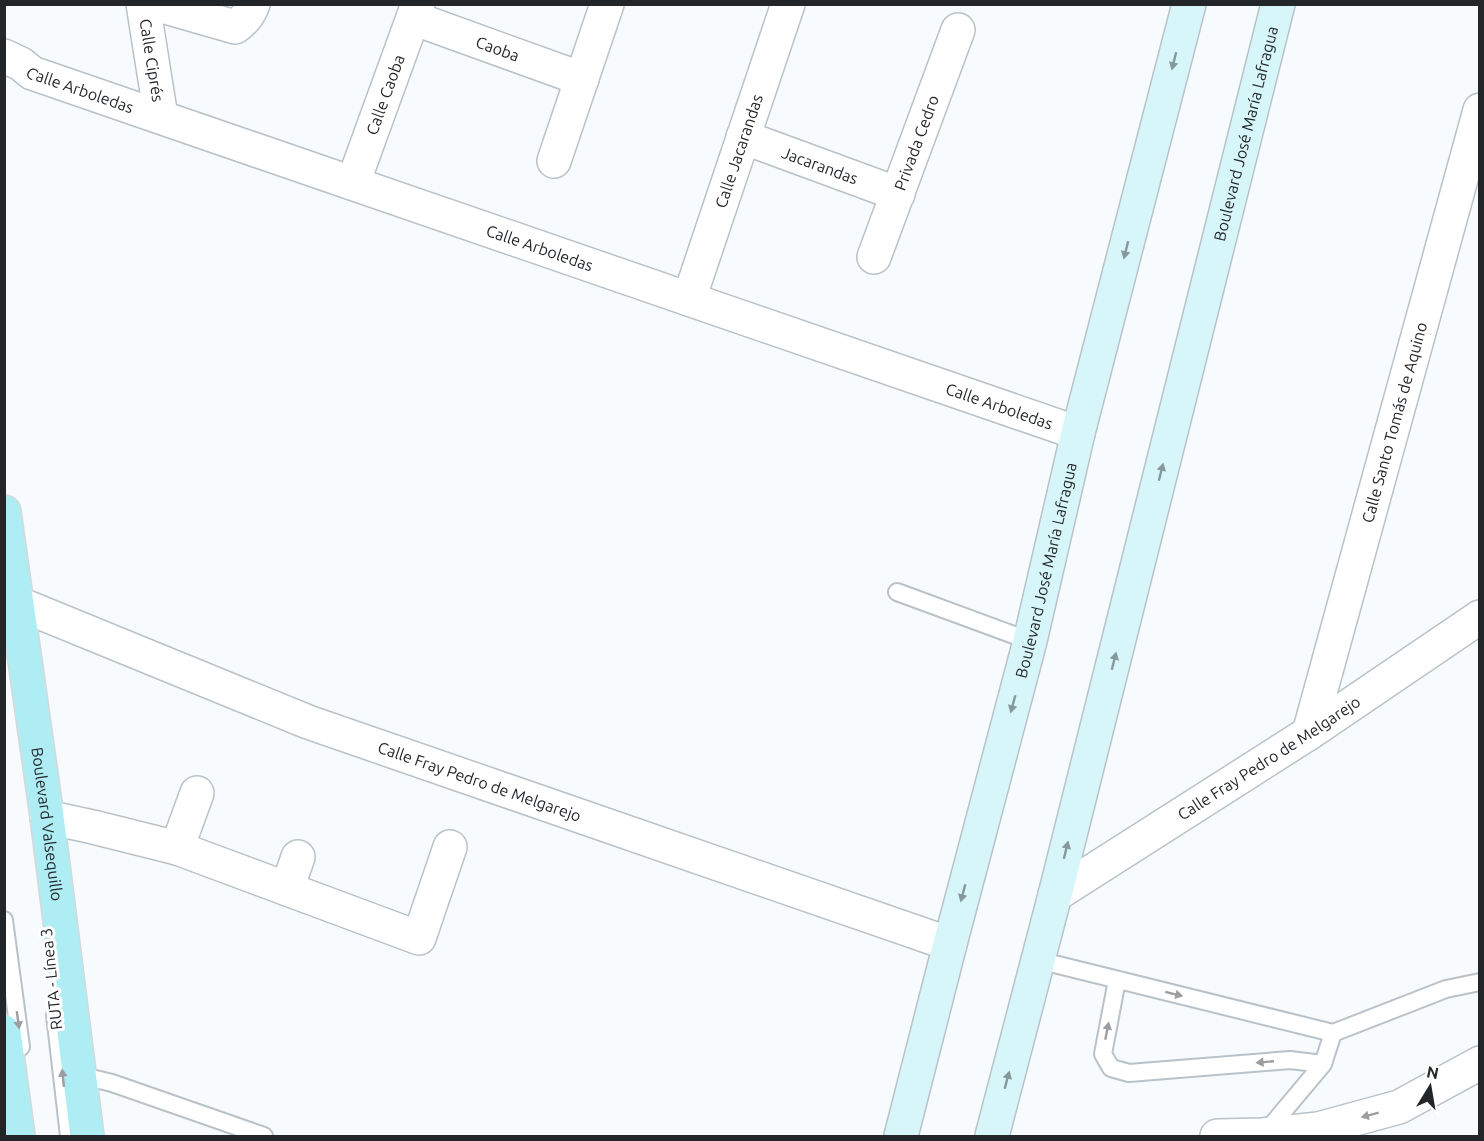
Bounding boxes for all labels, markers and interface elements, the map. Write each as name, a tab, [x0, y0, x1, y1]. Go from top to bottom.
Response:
street label: Calle Ciprés	[136, 17, 167, 103]
street label: Boulevard José María Lafragua	[1210, 24, 1281, 243]
street label: Caoba	[473, 32, 522, 65]
street label: Calle Caoba	[362, 52, 408, 137]
one-way arrow	[1169, 52, 1179, 70]
street label: Calle Arboledas	[22, 63, 136, 116]
street label: Calle Jacarandas	[711, 92, 766, 210]
street label: Privada Cedro	[890, 92, 942, 193]
street label: Jacarandas	[779, 143, 861, 188]
street label: Calle Arboledas	[484, 221, 596, 274]
one-way arrow	[1120, 241, 1130, 259]
street label: Calle Santo Tomás de Aquino	[1358, 320, 1430, 525]
street label: Calle Arboledas	[944, 379, 1055, 433]
street label: Boulevard José María Lafragua	[1012, 461, 1080, 680]
one-way arrow	[1157, 463, 1167, 481]
one-way arrow	[1109, 652, 1119, 670]
street label: Calle Fray Pedro de Melgarejo	[1174, 692, 1363, 823]
one-way arrow	[1008, 695, 1017, 713]
street label: Calle Fray Pedro de Melgarejo	[376, 738, 584, 825]
street label: Boulevard Valsequillo	[28, 746, 66, 902]
one-way arrow	[1062, 841, 1072, 860]
one-way arrow	[958, 884, 968, 902]
street label: RUTA - Línea 3	[37, 927, 65, 1031]
one-way arrow	[1164, 990, 1183, 1000]
one-way arrow	[13, 1010, 22, 1029]
one-way arrow	[1103, 1021, 1112, 1040]
one-way arrow	[1255, 1057, 1274, 1067]
north arrow	[1400, 1057, 1460, 1117]
text: N	[1425, 1062, 1440, 1082]
one-way arrow	[58, 1069, 67, 1088]
one-way arrow	[1003, 1071, 1012, 1089]
one-way arrow	[1361, 1111, 1379, 1120]

